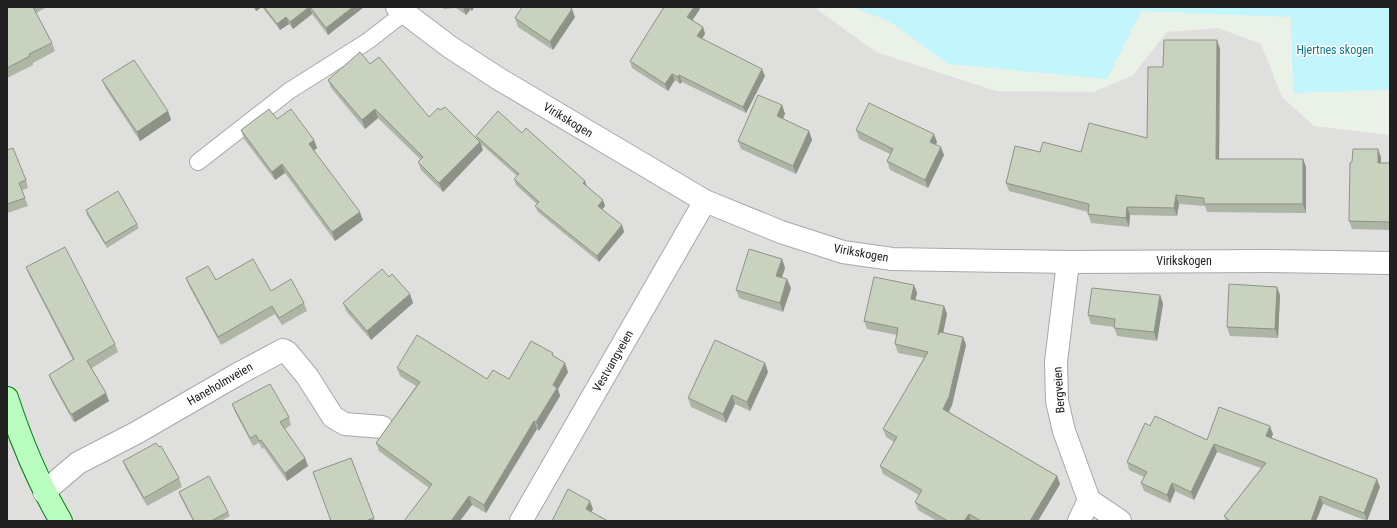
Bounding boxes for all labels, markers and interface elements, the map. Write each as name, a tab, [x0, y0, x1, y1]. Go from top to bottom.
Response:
park label: Hjertnes skogen	[1296, 43, 1374, 57]
street label: Virikskogen	[541, 100, 596, 140]
street label: Virikskogen	[832, 241, 890, 265]
street label: Virikskogen	[1156, 254, 1212, 268]
street label: Vestvangveien	[590, 328, 636, 394]
street label: Haneholmveien	[185, 360, 255, 408]
street label: Bergveien	[1050, 366, 1068, 414]

